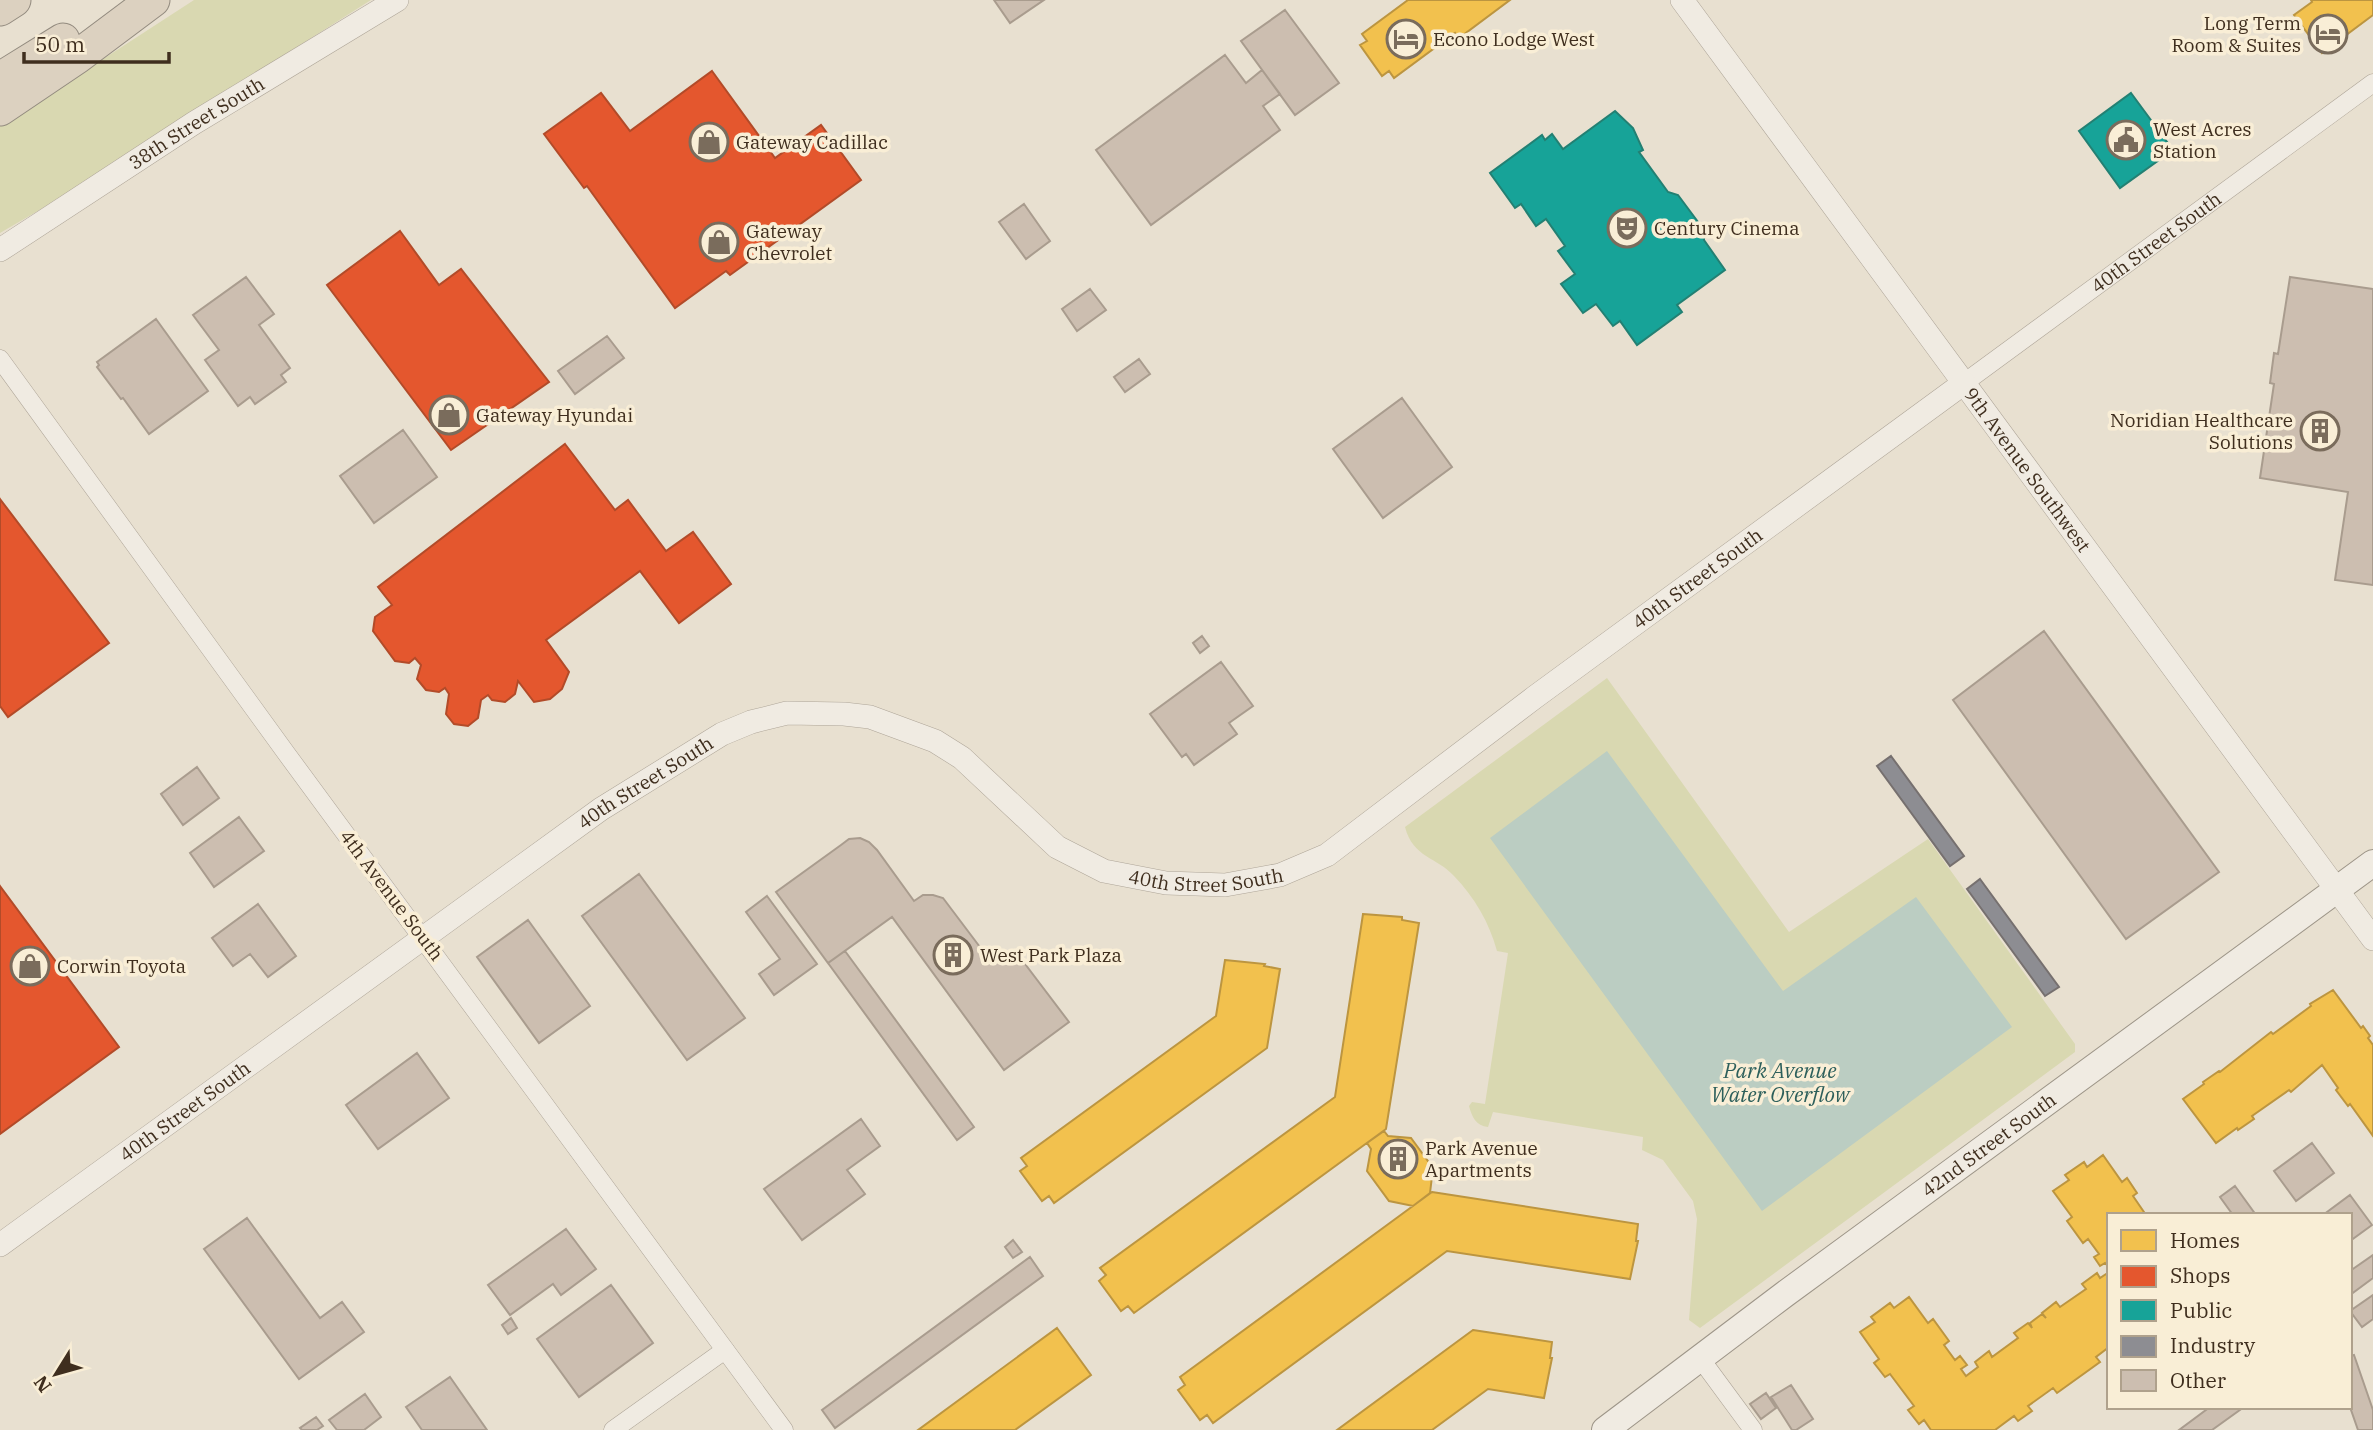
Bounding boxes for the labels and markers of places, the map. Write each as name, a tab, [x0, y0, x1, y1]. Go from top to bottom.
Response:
place label: Long Term Room & Suites	[2171, 11, 2301, 57]
hotel icon: Long Term Room & Suites	[2307, 13, 2349, 55]
hotel icon: Econo Lodge West	[1385, 18, 1427, 60]
place label: Econo Lodge West	[1433, 27, 1595, 51]
place label: West Acres Station	[2153, 117, 2252, 163]
public building icon: West Acres Station	[2105, 119, 2147, 161]
shop icon: Gateway Cadillac	[688, 121, 730, 163]
place label: Gateway Cadillac	[736, 130, 888, 154]
theatre icon: Century Cinema	[1606, 207, 1648, 249]
place label: Century Cinema	[1654, 216, 1800, 240]
place label: Gateway Chevrolet	[746, 219, 833, 265]
shop icon: Gateway Chevrolet	[698, 221, 740, 263]
shop icon: Gateway Hyundai	[428, 394, 470, 436]
place label: Gateway Hyundai	[476, 403, 633, 427]
place label: Noridian Healthcare Solutions	[2110, 408, 2293, 454]
building icon: Noridian Healthcare Solutions	[2299, 410, 2341, 452]
building icon: West Park Plaza	[932, 934, 974, 976]
place label: West Park Plaza	[980, 943, 1122, 967]
shop icon: Corwin Toyota	[9, 945, 51, 987]
place label: Corwin Toyota	[57, 954, 186, 978]
place label: Park Avenue Apartments	[1425, 1136, 1538, 1182]
building icon: Park Avenue Apartments	[1377, 1138, 1419, 1180]

